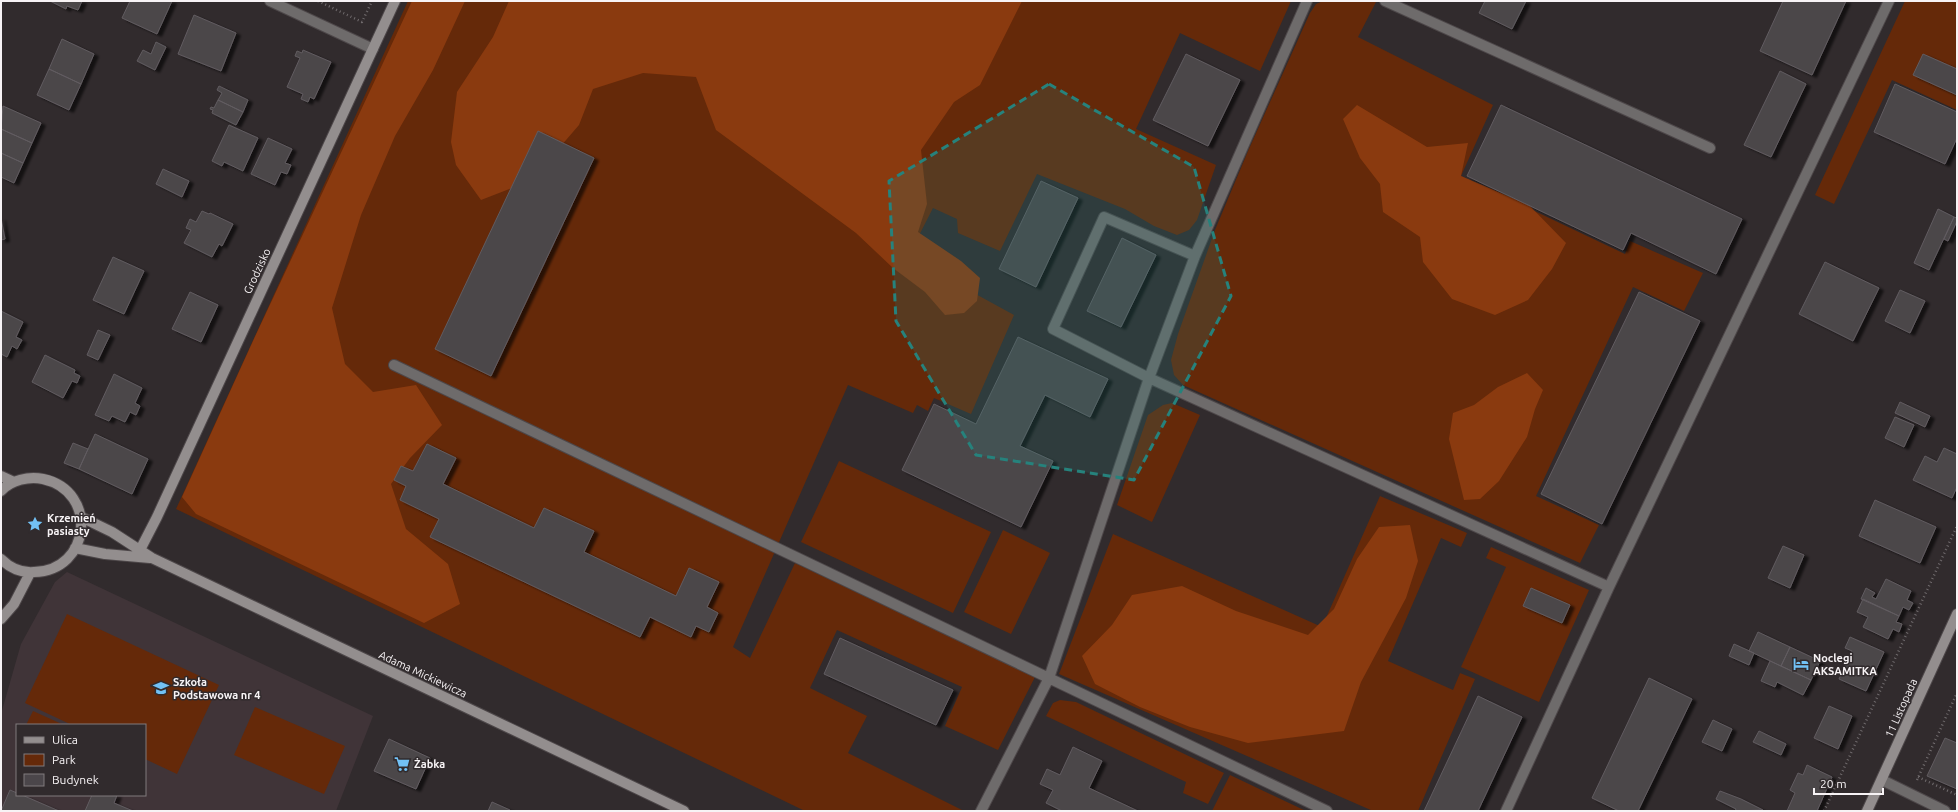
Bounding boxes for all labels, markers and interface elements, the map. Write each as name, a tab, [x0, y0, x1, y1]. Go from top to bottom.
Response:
street label: Grodzisko	[241, 246, 273, 296]
place label: Krzemień pasiasty	[47, 512, 96, 537]
place icon: Krzemień pasiasty	[26, 515, 44, 533]
street label: Adama Mickiewicza	[377, 648, 469, 700]
place label: Noclegi AKSAMITKA	[1813, 652, 1877, 677]
hotel icon: Noclegi AKSAMITKA	[1792, 655, 1810, 673]
place label: Szkoła Podstawowa nr 4	[173, 676, 261, 701]
street label: 11 Listopada	[1883, 677, 1919, 739]
school or university icon: Szkoła Podstawowa nr 4	[152, 679, 170, 697]
legend	[16, 724, 146, 796]
text: Ulica	[52, 733, 78, 746]
text: Park	[52, 753, 76, 766]
supermarket icon: Żabka	[393, 755, 411, 773]
place label: Żabka	[414, 758, 445, 770]
scale bar	[1814, 770, 1883, 796]
text: Budynek	[52, 773, 99, 786]
text: 20 m	[1820, 777, 1847, 790]

